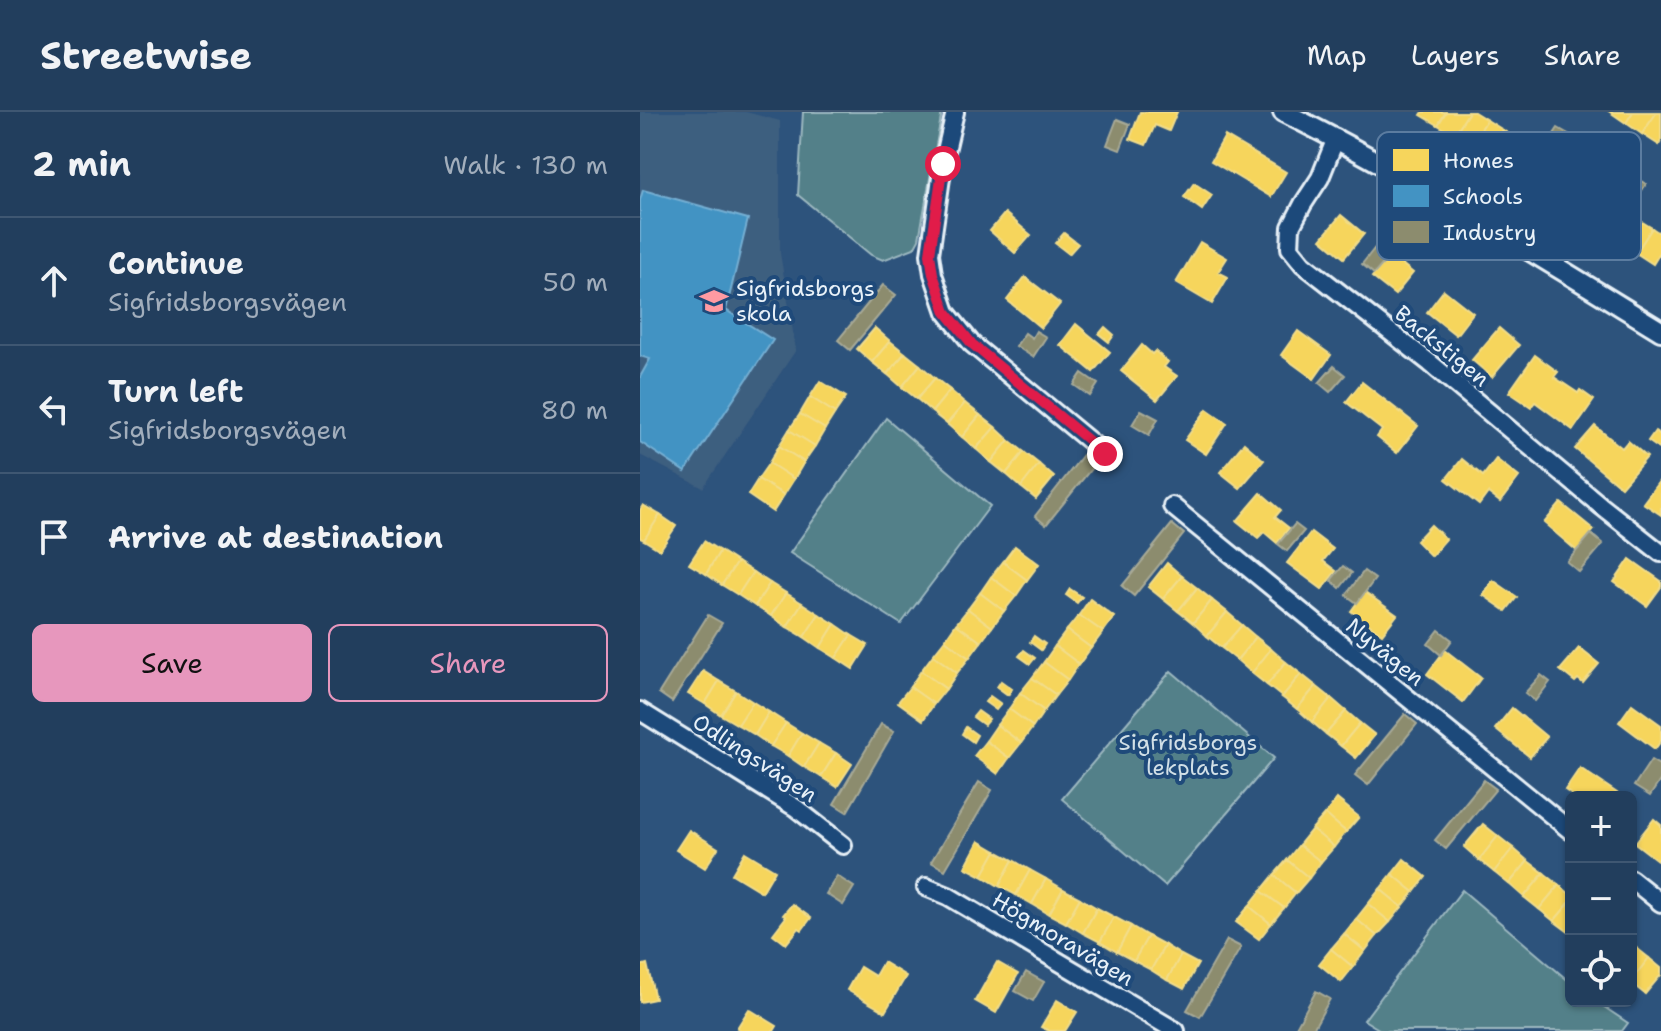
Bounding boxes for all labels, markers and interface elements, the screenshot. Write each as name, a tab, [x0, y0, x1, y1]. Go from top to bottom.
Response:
text: Streetwise	[40, 30, 252, 81]
text: Map	[1307, 36, 1367, 74]
text: Layers	[1411, 36, 1500, 74]
text: Share	[1544, 36, 1621, 74]
legend	[1377, 132, 1641, 260]
text: 2 min	[32, 141, 131, 187]
route start	[925, 146, 961, 182]
text: Homes	[1443, 146, 1514, 175]
text: Walk · 130 m	[443, 147, 608, 182]
text: Schools	[1443, 182, 1523, 211]
text: Industry	[1443, 218, 1536, 247]
text: Continue	[108, 243, 244, 284]
icon: ahead	[32, 259, 76, 303]
text: 50 m	[543, 264, 608, 299]
place label: Sigfridsborgs skola	[736, 274, 875, 328]
text: Sigfridsborgsvägen	[108, 284, 347, 319]
school or university icon: Sigfridsborgs skola	[699, 286, 729, 316]
street label: Backstigen	[1389, 299, 1495, 393]
text: Turn left	[108, 371, 243, 412]
icon: left	[32, 387, 76, 431]
text: 80 m	[541, 392, 608, 427]
text: Sigfridsborgsvägen	[108, 412, 347, 447]
route end	[1087, 436, 1123, 472]
icon: arrive	[32, 515, 76, 559]
text: Arrive at destination	[108, 517, 443, 558]
street label: Nyvägen	[1340, 611, 1430, 693]
button: Save	[32, 624, 312, 702]
button: Share	[328, 624, 608, 702]
street label: Odlingsvägen	[687, 707, 823, 809]
park label: Sigfridsborgs lekplats	[1119, 728, 1257, 782]
map controls	[1565, 791, 1637, 1007]
button: +	[1565, 791, 1637, 863]
button: −	[1565, 863, 1637, 935]
street label: Högmoravägen	[987, 885, 1139, 993]
button: locate	[1565, 935, 1637, 1007]

